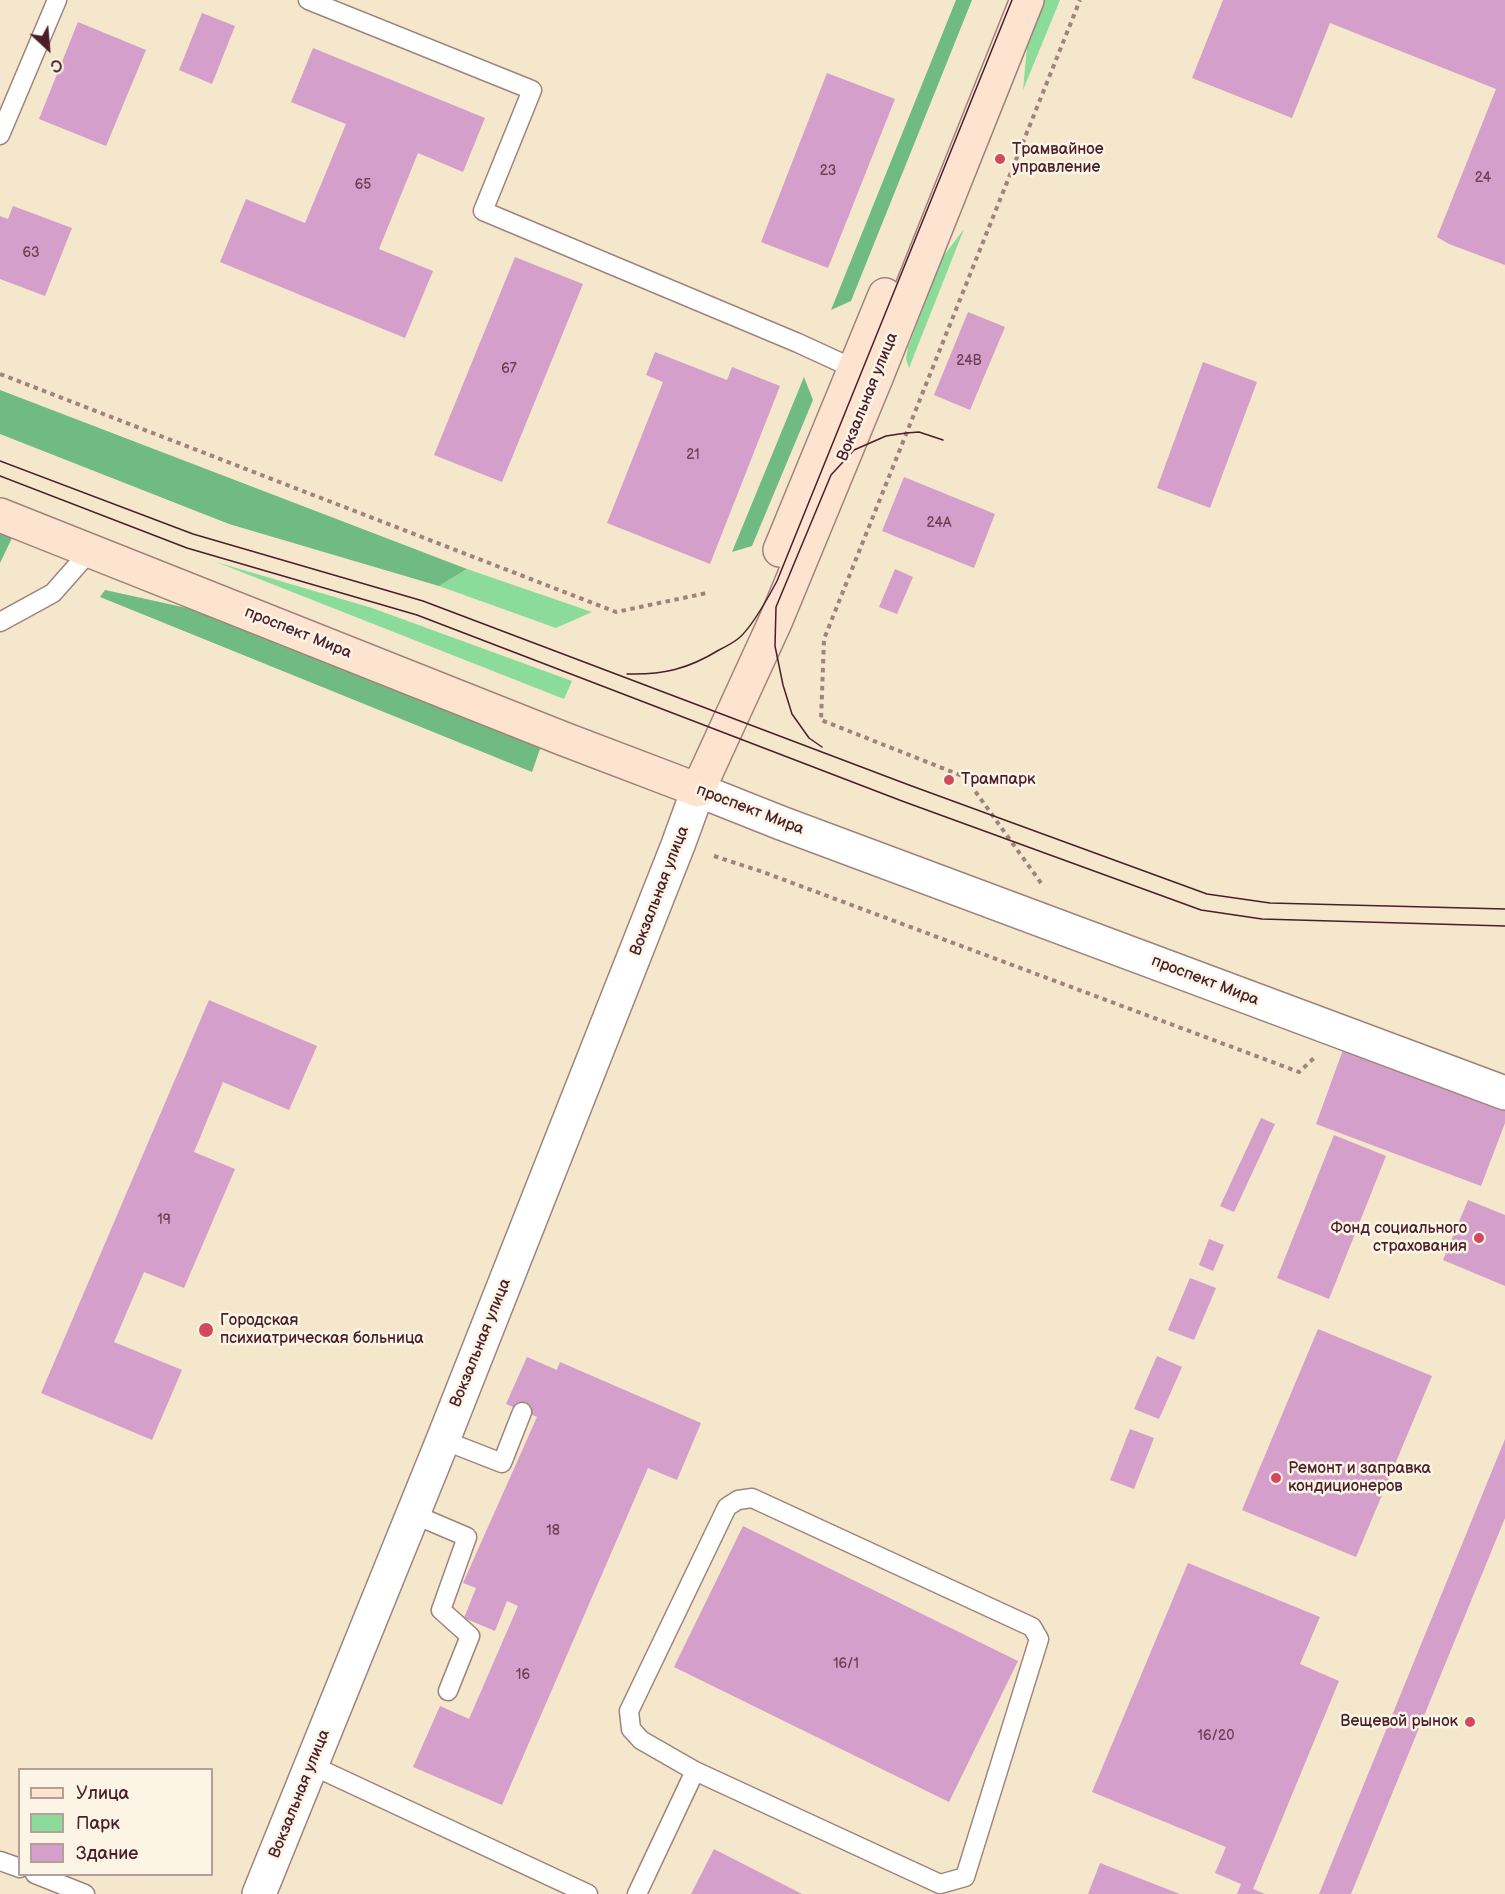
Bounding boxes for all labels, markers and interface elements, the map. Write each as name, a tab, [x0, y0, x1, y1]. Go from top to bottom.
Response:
north arrow	[18, 18, 78, 78]
text: С	[47, 54, 65, 76]
place label: Трамвайное управление	[1012, 140, 1104, 178]
marker: Трамвайное управление	[993, 152, 1007, 166]
house number: 23	[820, 163, 836, 179]
house number: 24	[1475, 170, 1491, 186]
house number: 65	[355, 177, 371, 193]
house number: 63	[22, 245, 40, 261]
street label: Вокзальная улица	[833, 330, 903, 464]
house number: 24В	[956, 353, 982, 369]
house number: 67	[501, 361, 517, 377]
house number: 21	[686, 447, 700, 463]
house number: 24А	[926, 515, 952, 531]
street label: проспект Мира	[242, 603, 354, 663]
place label: Трампарк	[961, 770, 1036, 790]
marker: Трампарк	[942, 773, 956, 787]
street label: проспект Мира	[693, 781, 807, 839]
street label: Вокзальная улица	[626, 824, 694, 958]
street label: проспект Мира	[1148, 952, 1262, 1010]
house number: 19	[157, 1212, 171, 1228]
place label: Фонд социального страхования	[1331, 1219, 1467, 1257]
marker: Фонд социального страхования	[1472, 1231, 1486, 1245]
street label: Вокзальная улица	[446, 1276, 516, 1410]
place label: Городская психиатрическая больница	[220, 1311, 424, 1349]
marker: Городская психиатрическая больница	[197, 1321, 215, 1339]
place label: Ремонт и заправка кондиционеров	[1288, 1459, 1431, 1497]
marker: Ремонт и заправка кондиционеров	[1269, 1471, 1283, 1485]
house number: 18	[546, 1523, 560, 1539]
house number: 16/1	[833, 1656, 859, 1672]
house number: 16	[516, 1667, 530, 1683]
place label: Вещевой рынок	[1340, 1712, 1458, 1732]
marker: Вещевой рынок	[1463, 1715, 1477, 1729]
street label: Вокзальная улица	[265, 1727, 335, 1861]
house number: 16/20	[1198, 1728, 1234, 1744]
legend	[18, 1768, 213, 1876]
text: Улица	[76, 1783, 129, 1804]
text: Парк	[76, 1813, 120, 1834]
text: Здание	[76, 1843, 138, 1864]

